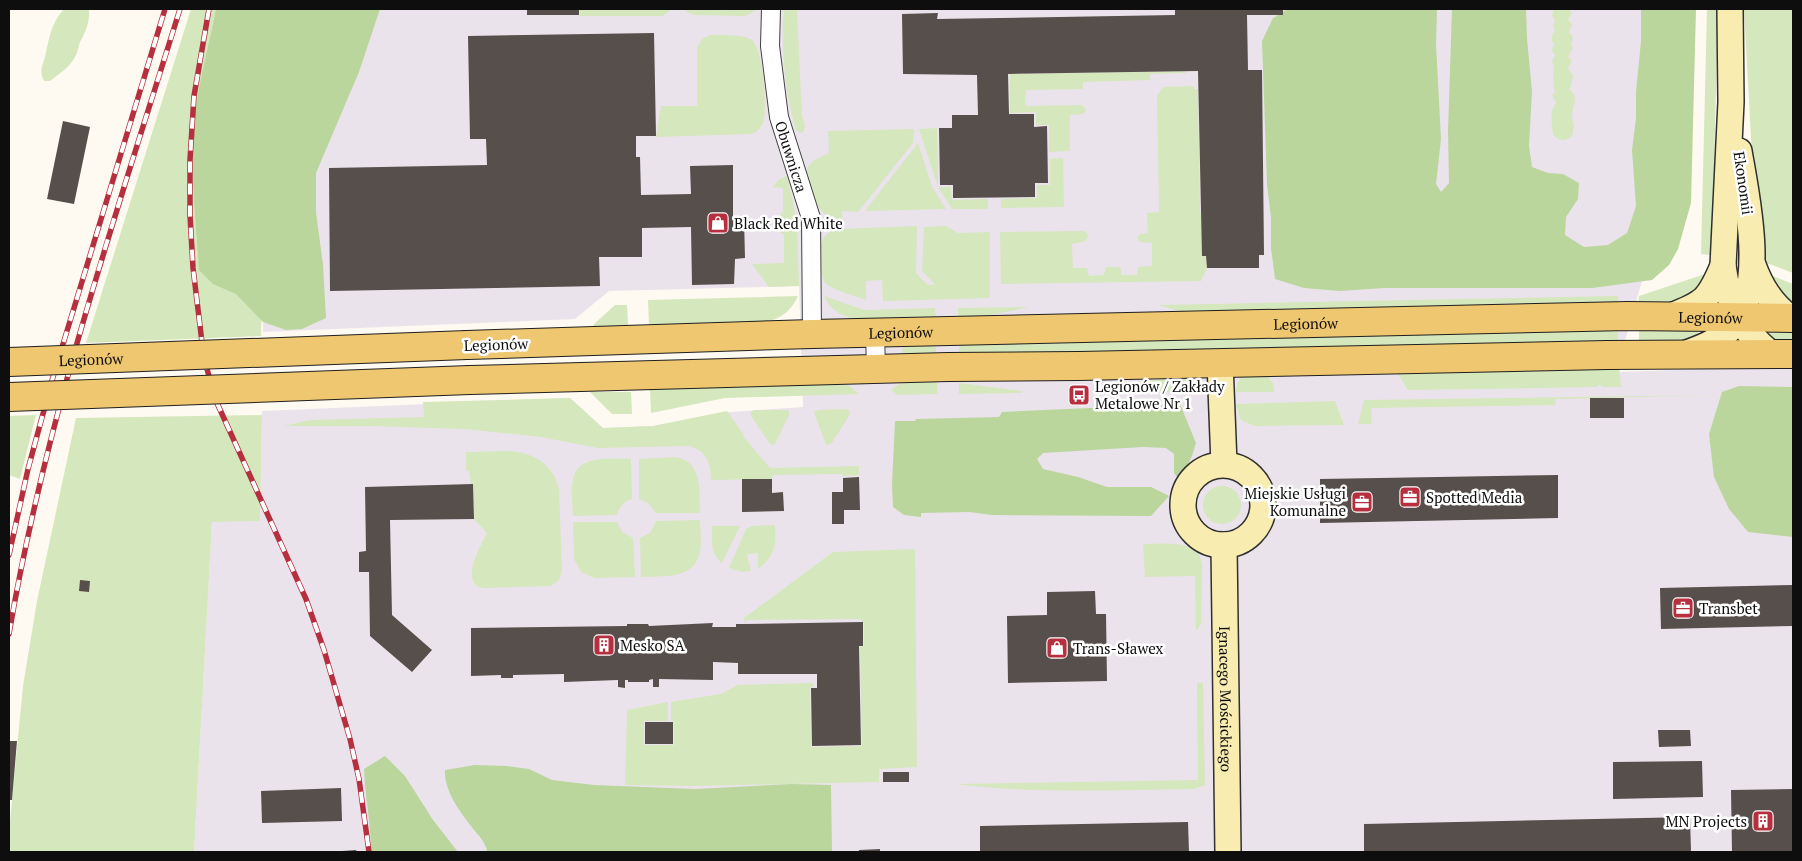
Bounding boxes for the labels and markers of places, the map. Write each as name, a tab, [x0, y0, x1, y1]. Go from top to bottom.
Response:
shop icon: Black Red White	[706, 211, 730, 235]
place label: Black Red White	[734, 213, 843, 233]
place label: Legionów / Zakłady Metalowe Nr 1	[1095, 376, 1225, 413]
bus stop icon: Legionów / Zakłady Metalowe Nr 1	[1067, 383, 1091, 407]
place label: Miejskie Usługi Komunalne	[1244, 483, 1346, 520]
office icon: Spotted Media	[1398, 485, 1422, 509]
place label: Spotted Media	[1426, 487, 1523, 507]
office icon: Miejskie Usługi Komunalne	[1350, 490, 1374, 514]
office icon: Transbet	[1671, 596, 1695, 620]
place label: Transbet	[1699, 598, 1758, 618]
building icon: Mesko SA	[592, 633, 616, 657]
place label: Mesko SA	[620, 635, 686, 655]
shop icon: Trans-Sławex	[1045, 636, 1069, 660]
place label: Trans-Sławex	[1073, 638, 1163, 658]
building icon: MN Projects	[1751, 809, 1775, 833]
place label: MN Projects	[1665, 811, 1747, 831]

